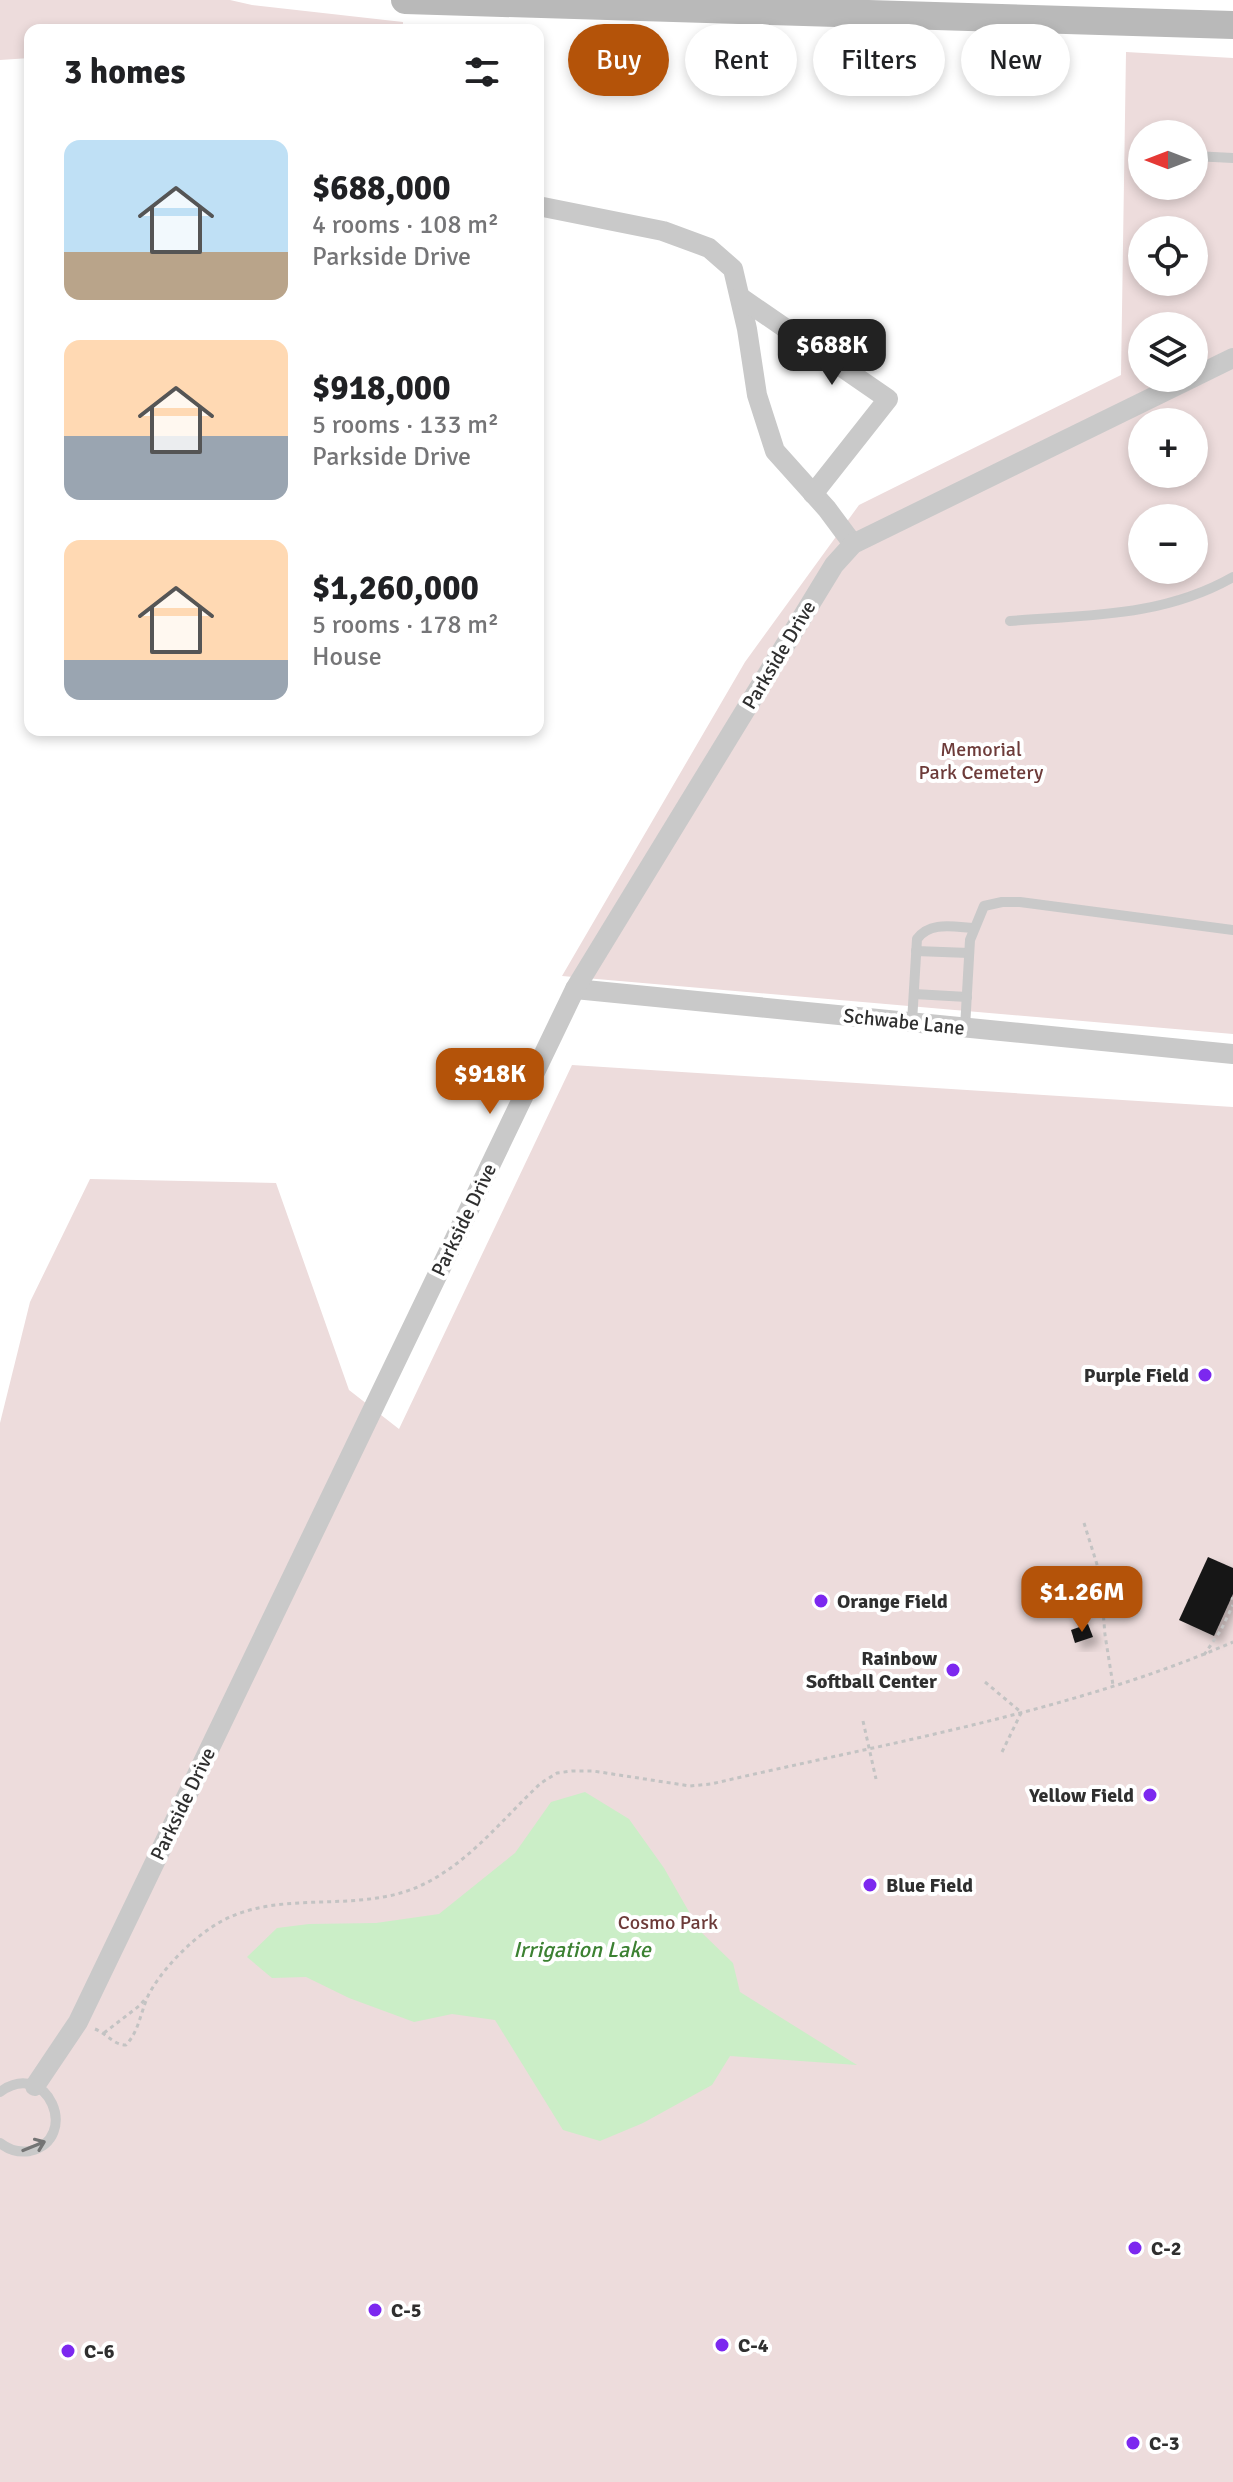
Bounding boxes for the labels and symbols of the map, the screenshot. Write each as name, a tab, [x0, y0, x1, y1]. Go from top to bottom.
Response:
north arrow	[1128, 120, 1208, 200]
pin: $688K	[776, 319, 888, 387]
street label: Parkside Drive	[737, 596, 821, 714]
park label: Memorial Park Cemetery	[919, 737, 1044, 785]
street label: Schwabe Lane	[842, 1003, 966, 1041]
pin: $918K	[434, 1048, 546, 1116]
street label: Parkside Drive	[426, 1160, 502, 1280]
place label: Purple Field	[1084, 1363, 1189, 1388]
marker: Purple Field	[1196, 1366, 1214, 1384]
pin: $1.26M	[1017, 1566, 1147, 1634]
place label: Orange Field	[837, 1589, 948, 1614]
marker: Orange Field	[812, 1592, 830, 1610]
place label: Rainbow Softball Center	[806, 1646, 938, 1694]
marker: Rainbow Softball Center	[944, 1661, 962, 1679]
street label: Parkside Drive	[145, 1744, 221, 1864]
place label: Yellow Field	[1028, 1783, 1134, 1808]
marker: Yellow Field	[1141, 1786, 1159, 1804]
place label: Blue Field	[886, 1873, 973, 1898]
marker: Blue Field	[861, 1876, 879, 1894]
park label: Cosmo Park	[618, 1910, 718, 1935]
water label: Irrigation Lake	[513, 1936, 652, 1963]
one-way arrow	[22, 2138, 46, 2153]
place label: C-2	[1151, 2236, 1182, 2261]
marker: C-2	[1126, 2239, 1144, 2257]
place label: C-5	[391, 2298, 422, 2323]
marker: C-5	[366, 2301, 384, 2319]
place label: C-4	[738, 2333, 769, 2358]
marker: C-4	[713, 2336, 731, 2354]
place label: C-6	[84, 2339, 115, 2364]
marker: C-6	[59, 2342, 77, 2360]
place label: C-3	[1149, 2431, 1180, 2456]
marker: C-3	[1124, 2434, 1142, 2452]

